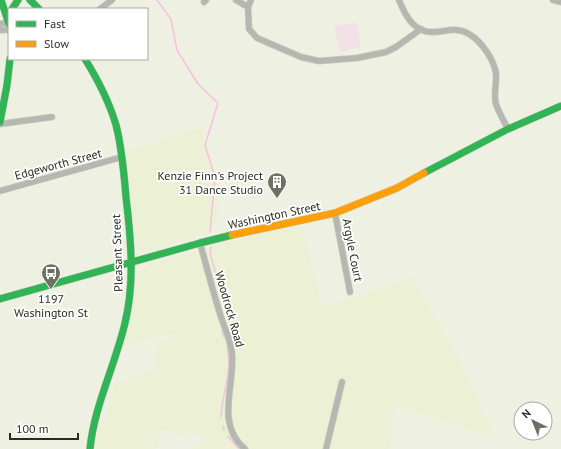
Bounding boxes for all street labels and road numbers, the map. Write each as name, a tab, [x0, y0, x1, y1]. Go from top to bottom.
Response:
street label: Edgeworth Street	[13, 145, 103, 183]
street label: Washington Street	[226, 198, 322, 232]
street label: Pleasant Street	[108, 214, 126, 292]
street label: Argyle Court	[340, 217, 366, 283]
street label: Woodrock Road	[212, 269, 248, 349]

